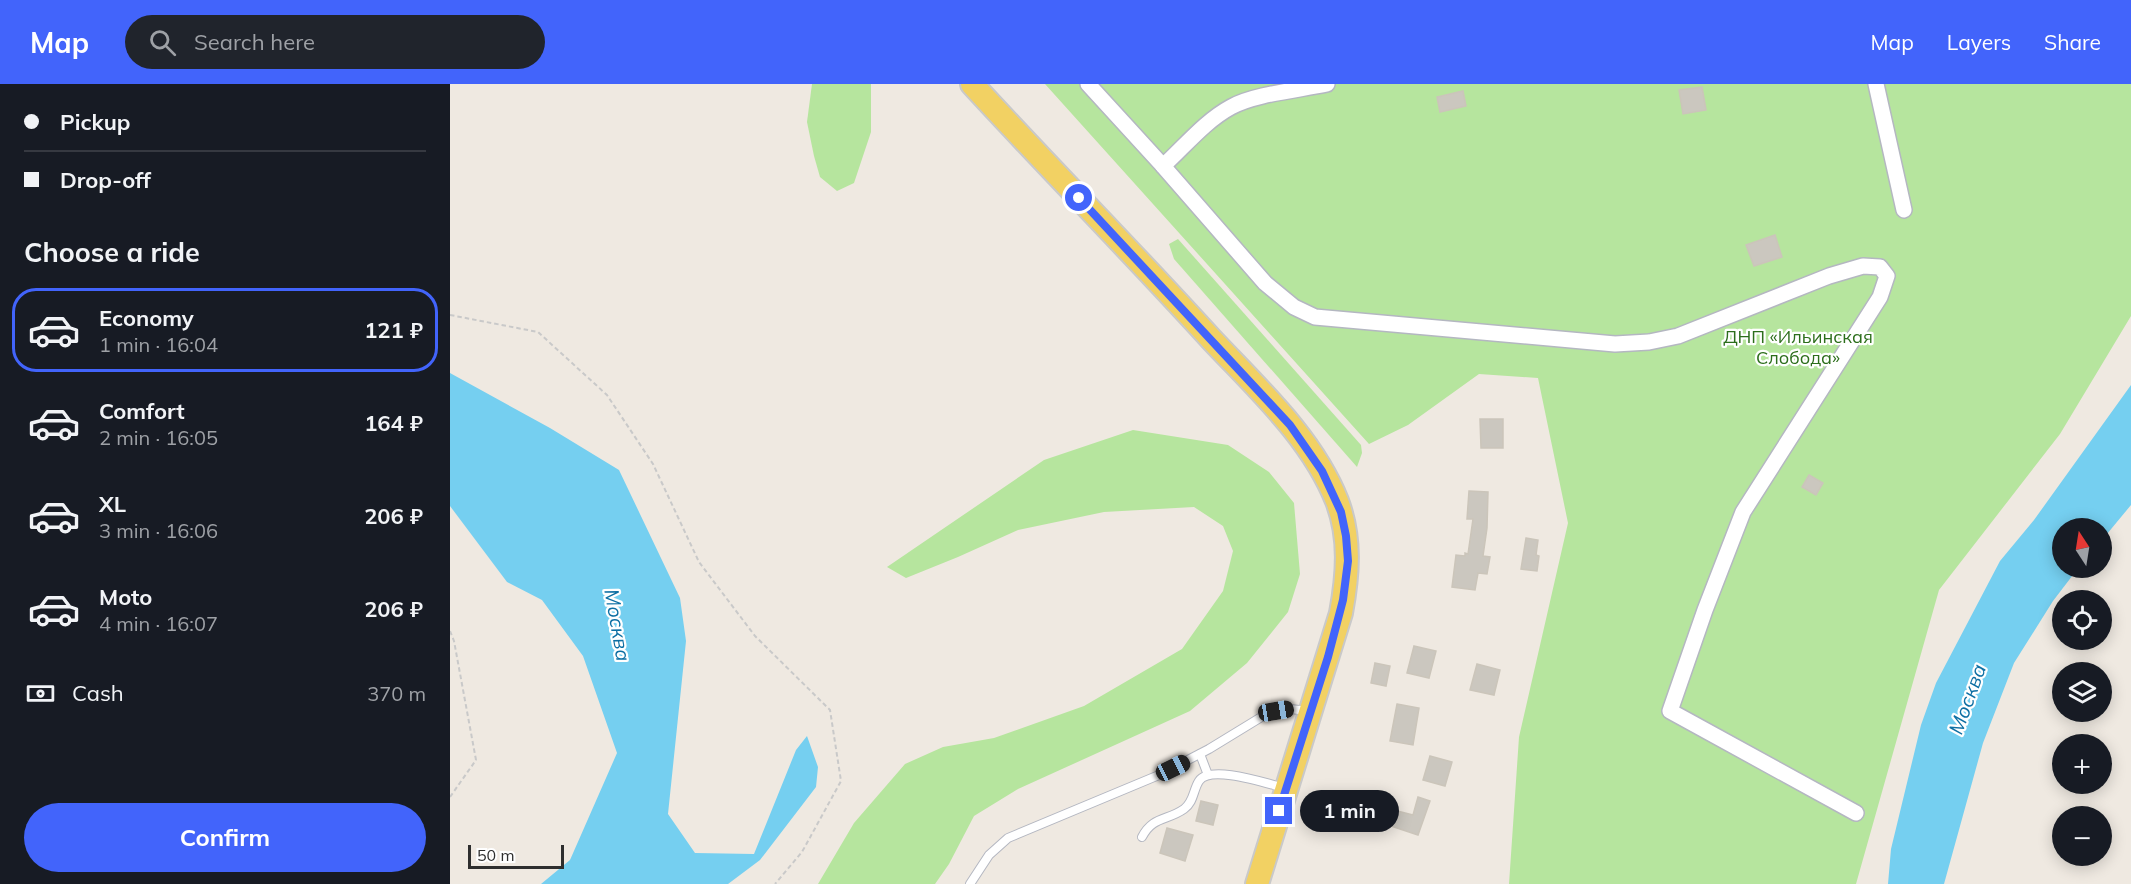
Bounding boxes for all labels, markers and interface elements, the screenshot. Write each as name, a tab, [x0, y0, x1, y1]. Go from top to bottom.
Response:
search box	[125, 15, 545, 69]
text: Map	[30, 25, 89, 60]
icon: search	[146, 26, 179, 59]
text: Search here	[194, 28, 315, 56]
text: Map	[1871, 29, 1914, 55]
text: Layers	[1947, 29, 2011, 55]
text: Share	[2044, 29, 2101, 55]
text: Pickup	[60, 108, 130, 136]
text: Drop-off	[60, 166, 151, 194]
route start	[1065, 184, 1092, 211]
text: Choose a ride	[24, 235, 200, 269]
icon: car	[27, 303, 81, 357]
text: Economy	[99, 304, 194, 332]
text: 121 ₽	[364, 316, 423, 344]
park label: ДНП «Ильинская Слобода»	[1723, 325, 1873, 369]
text: 1 min · 16:04	[99, 332, 218, 357]
icon: car	[27, 396, 81, 450]
text: Comfort	[99, 397, 185, 425]
text: 164 ₽	[364, 409, 423, 437]
text: 2 min · 16:05	[99, 425, 218, 450]
icon: car	[27, 489, 81, 543]
text: XL	[99, 490, 126, 518]
text: 206 ₽	[364, 502, 423, 530]
text: 3 min · 16:06	[99, 518, 218, 543]
north arrow	[2052, 518, 2112, 578]
map controls	[2052, 518, 2112, 866]
icon: car	[27, 582, 81, 636]
text: Moto	[99, 583, 152, 611]
water label: Москва	[599, 587, 637, 663]
button: locate	[2052, 590, 2112, 650]
text: 206 ₽	[364, 595, 423, 623]
text: 4 min · 16:07	[99, 611, 218, 636]
water label: Москва	[1943, 660, 1991, 738]
button: layers	[2052, 662, 2112, 722]
icon: cash	[24, 677, 57, 710]
text: Cash	[72, 679, 124, 707]
text: 370 m	[367, 681, 426, 706]
car	[1257, 699, 1295, 723]
button: +	[2052, 734, 2112, 794]
car	[1153, 752, 1193, 784]
callout: 1 min	[1300, 790, 1399, 832]
route end	[1265, 797, 1292, 824]
text: 1 min	[1323, 798, 1376, 823]
button: Confirm	[24, 803, 426, 872]
button: −	[2052, 806, 2112, 866]
scale bar	[468, 842, 564, 870]
text: 50 m	[477, 845, 514, 865]

